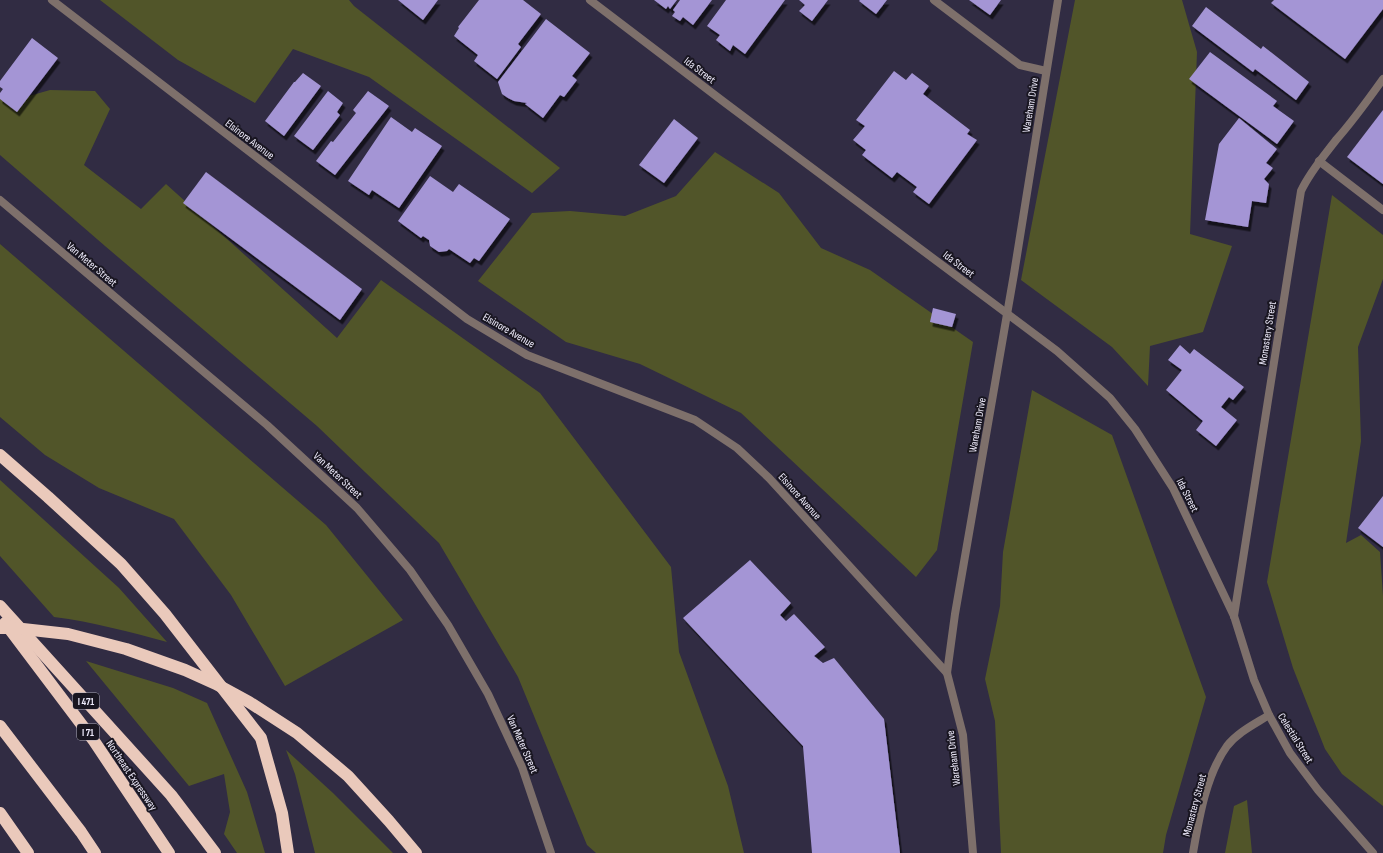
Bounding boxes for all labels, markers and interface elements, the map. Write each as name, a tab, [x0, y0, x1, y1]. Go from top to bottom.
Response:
street label: Ida Street	[681, 54, 718, 87]
street label: Wareham Drive	[1020, 77, 1041, 133]
street label: Elsinore Avenue	[223, 117, 277, 162]
street label: Van Meter Street	[64, 239, 120, 290]
street label: Ida Street	[940, 248, 977, 281]
street label: Monastery Street	[1256, 300, 1279, 366]
street label: Elsinore Avenue	[480, 310, 537, 351]
street label: Wareham Drive	[966, 397, 989, 454]
street label: Van Meter Street	[311, 449, 365, 502]
street label: Elsinore Avenue	[775, 470, 824, 522]
street label: Ida Street	[1174, 476, 1202, 515]
road number: I 471	[73, 693, 99, 709]
street label: Celestial Street	[1275, 711, 1316, 766]
street label: Van Meter Street	[504, 713, 541, 776]
road number: I 71	[77, 724, 99, 740]
street label: Wareham Drive	[944, 730, 963, 786]
street label: Northeast Expressway	[103, 738, 160, 814]
street label: Monastery Street	[1180, 772, 1209, 838]

